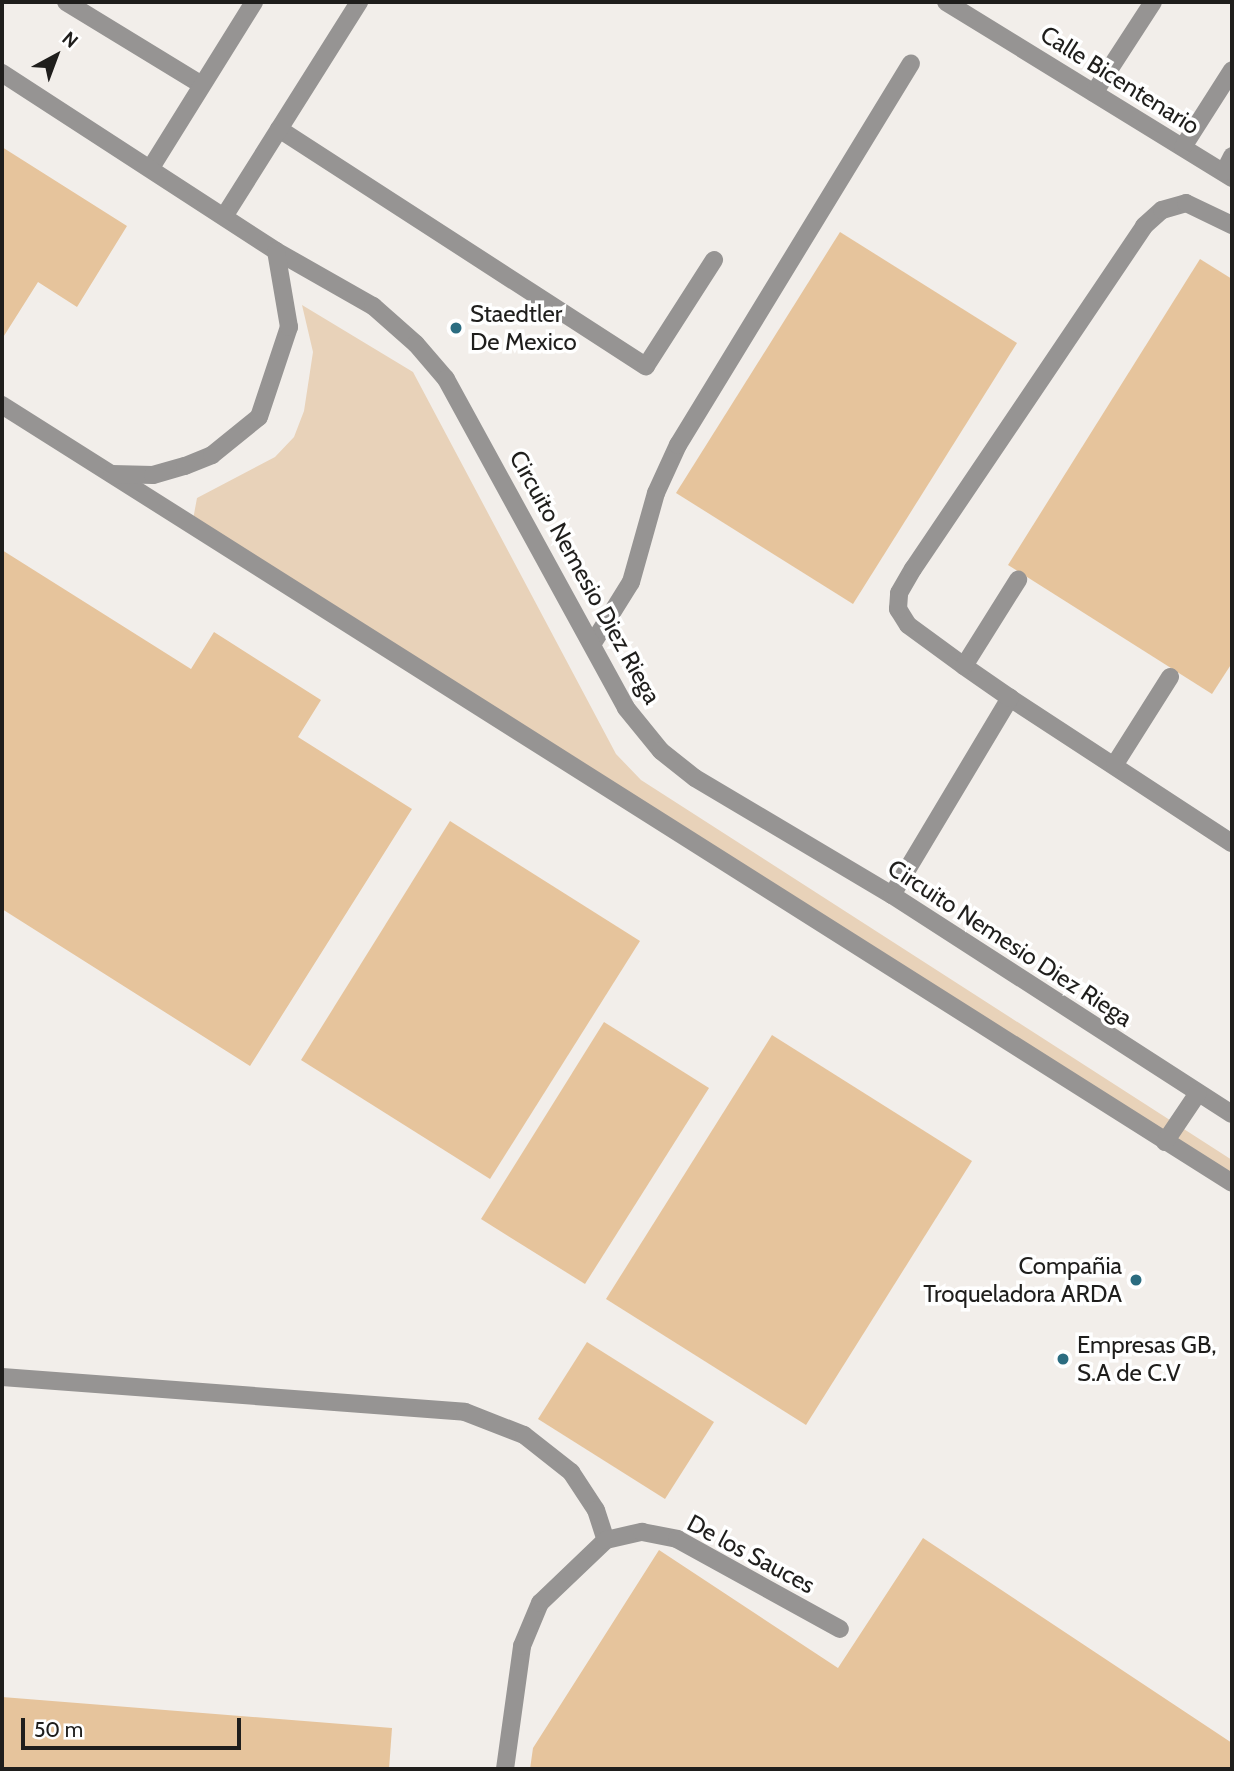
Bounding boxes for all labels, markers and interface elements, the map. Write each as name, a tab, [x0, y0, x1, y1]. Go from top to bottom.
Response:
street label: Calle Bicentenario	[1035, 20, 1205, 140]
north arrow	[21, 21, 91, 91]
text: N	[57, 27, 83, 53]
place label: Staedtler De Mexico	[470, 300, 577, 356]
marker: Staedtler De Mexico	[448, 320, 464, 336]
street label: Circuito Nemesio Diez Riega	[503, 445, 667, 709]
street label: Circuito Nemesio Diez Riega	[882, 853, 1138, 1033]
place label: Compañia Troqueladora ARDA	[923, 1252, 1122, 1308]
marker: Compañia Troqueladora ARDA	[1128, 1272, 1144, 1288]
place label: Empresas GB, S.A de C.V	[1077, 1331, 1216, 1387]
marker: Empresas GB, S.A de C.V	[1055, 1351, 1071, 1367]
street label: De los Sauces	[682, 1508, 820, 1600]
scale bar	[24, 1704, 245, 1748]
text: 50 m	[34, 1717, 83, 1742]

